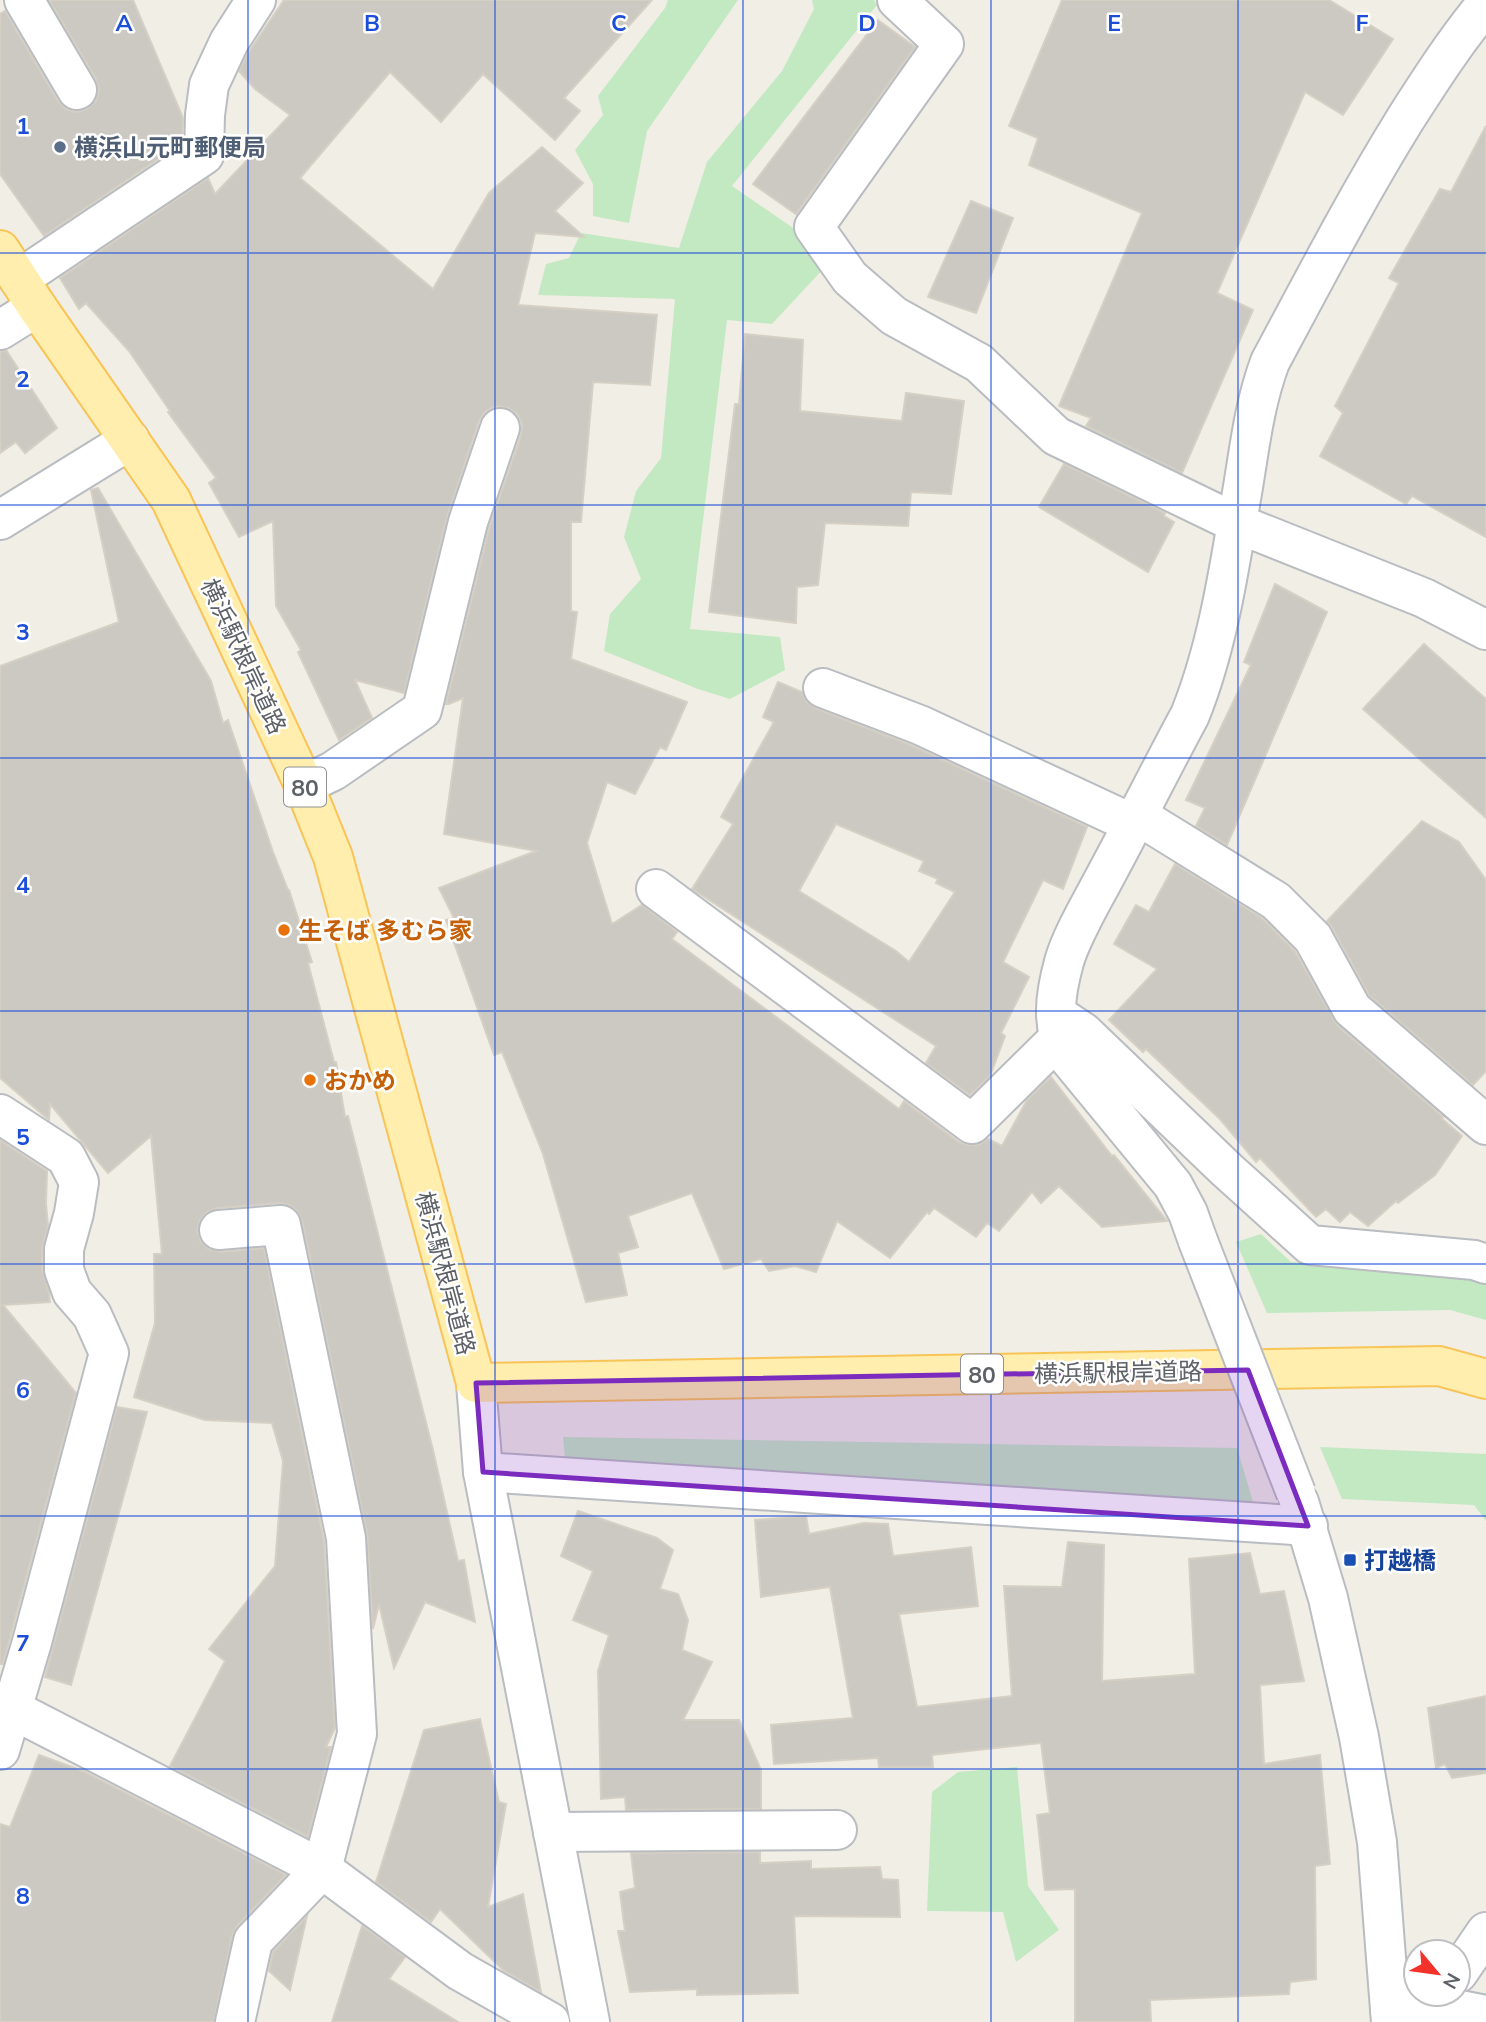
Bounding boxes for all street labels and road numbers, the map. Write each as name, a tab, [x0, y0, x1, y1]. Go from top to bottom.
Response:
street label: 横浜駅根岸道路	[195, 574, 293, 738]
road number: 80	[284, 768, 326, 806]
street label: 横浜駅根岸道路	[410, 1188, 482, 1358]
road number: 80	[961, 1354, 1003, 1394]
street label: 横浜駅根岸道路	[1034, 1356, 1202, 1388]

